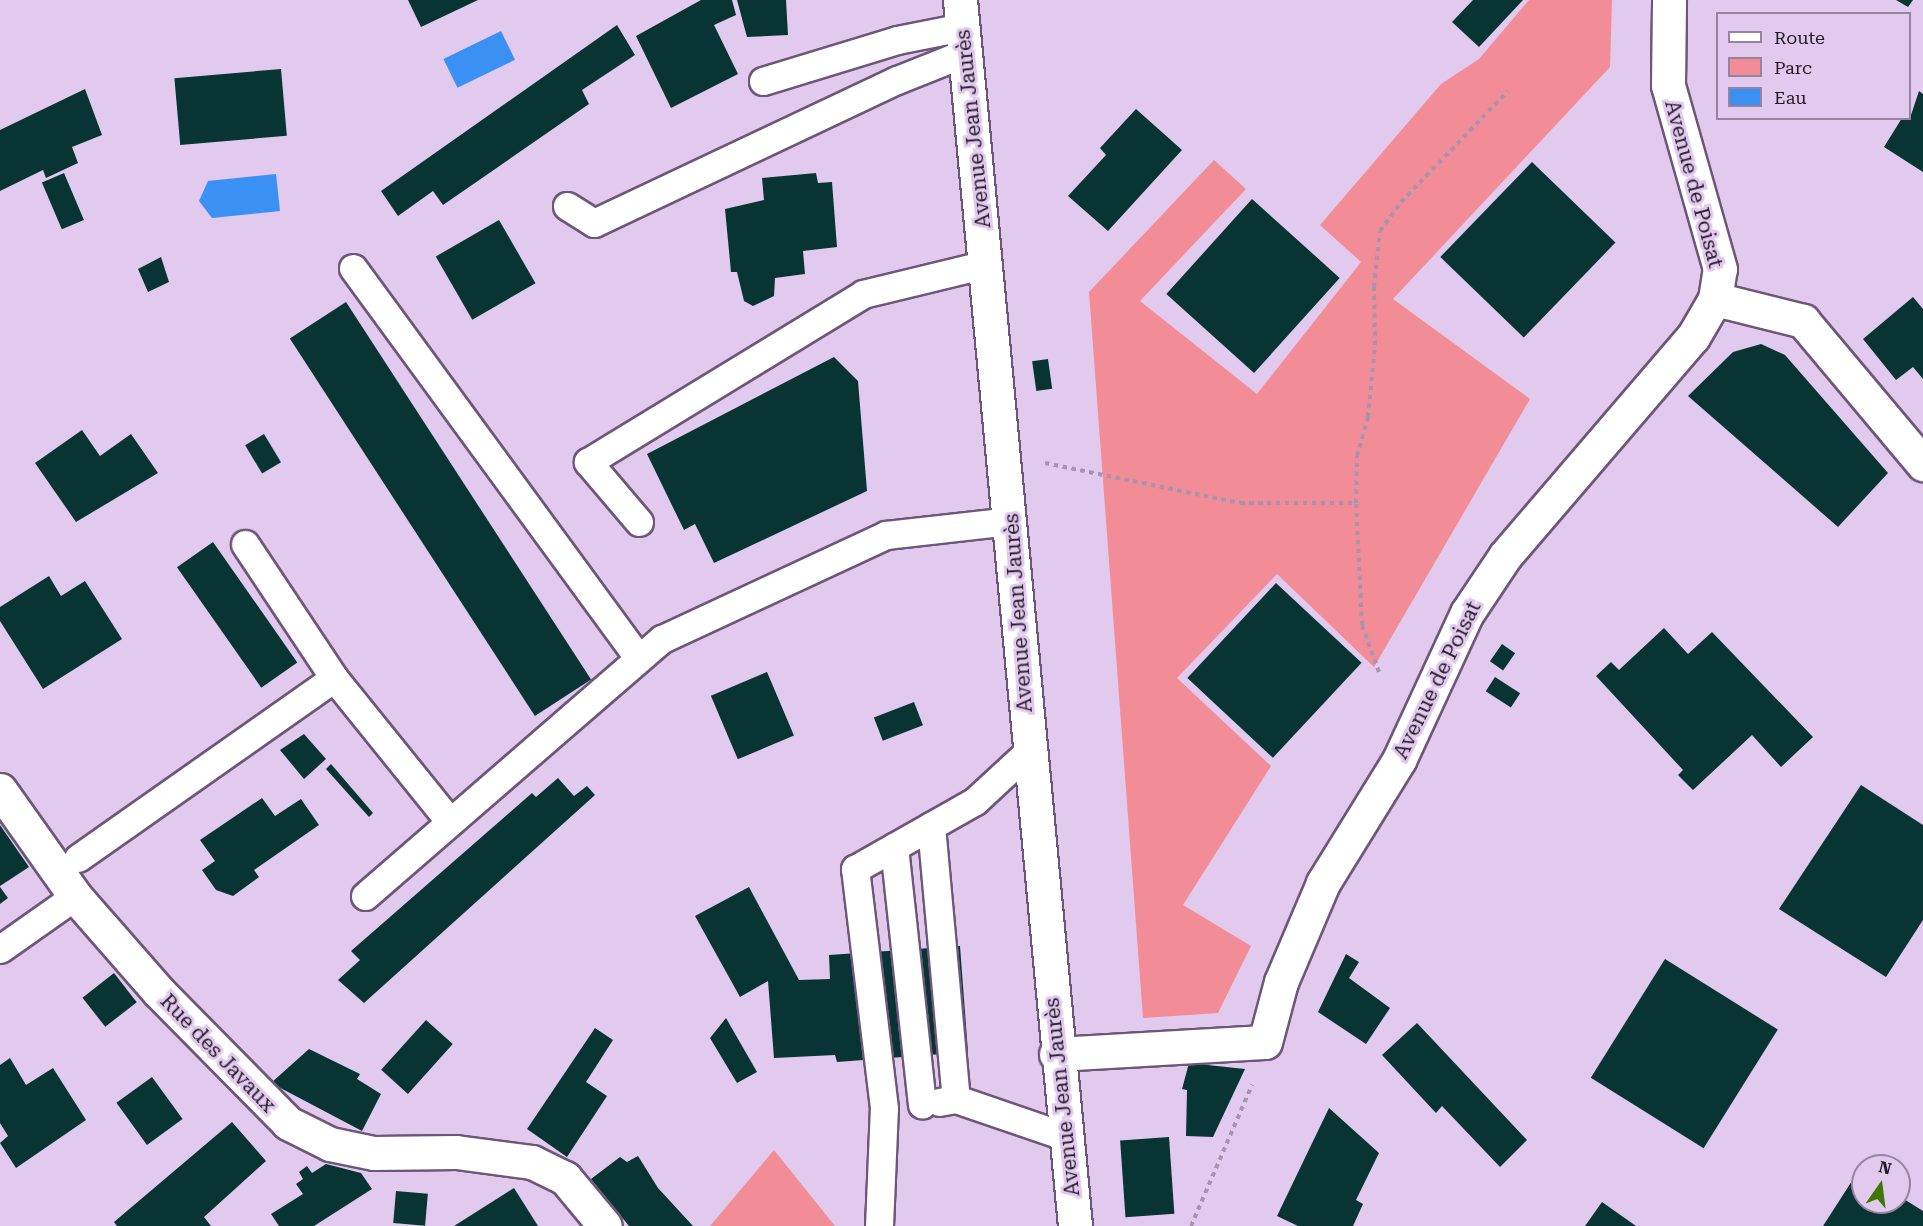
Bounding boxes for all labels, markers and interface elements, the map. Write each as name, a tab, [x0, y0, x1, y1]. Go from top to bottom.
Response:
legend	[1716, 12, 1911, 120]
text: Route	[1774, 27, 1825, 48]
street label: Avenue Jean Jaurès	[950, 29, 996, 229]
text: Parc	[1774, 57, 1812, 78]
text: Eau	[1774, 87, 1807, 108]
street label: Avenue de Poisat	[1660, 97, 1728, 271]
street label: Avenue Jean Jaurès	[998, 513, 1038, 713]
street label: Avenue de Poisat	[1388, 597, 1486, 763]
street label: Rue des Javaux	[155, 988, 281, 1118]
street label: Avenue Jean Jaurès	[1039, 997, 1085, 1197]
north arrow	[1851, 1154, 1911, 1214]
text: N	[1877, 1157, 1893, 1179]

